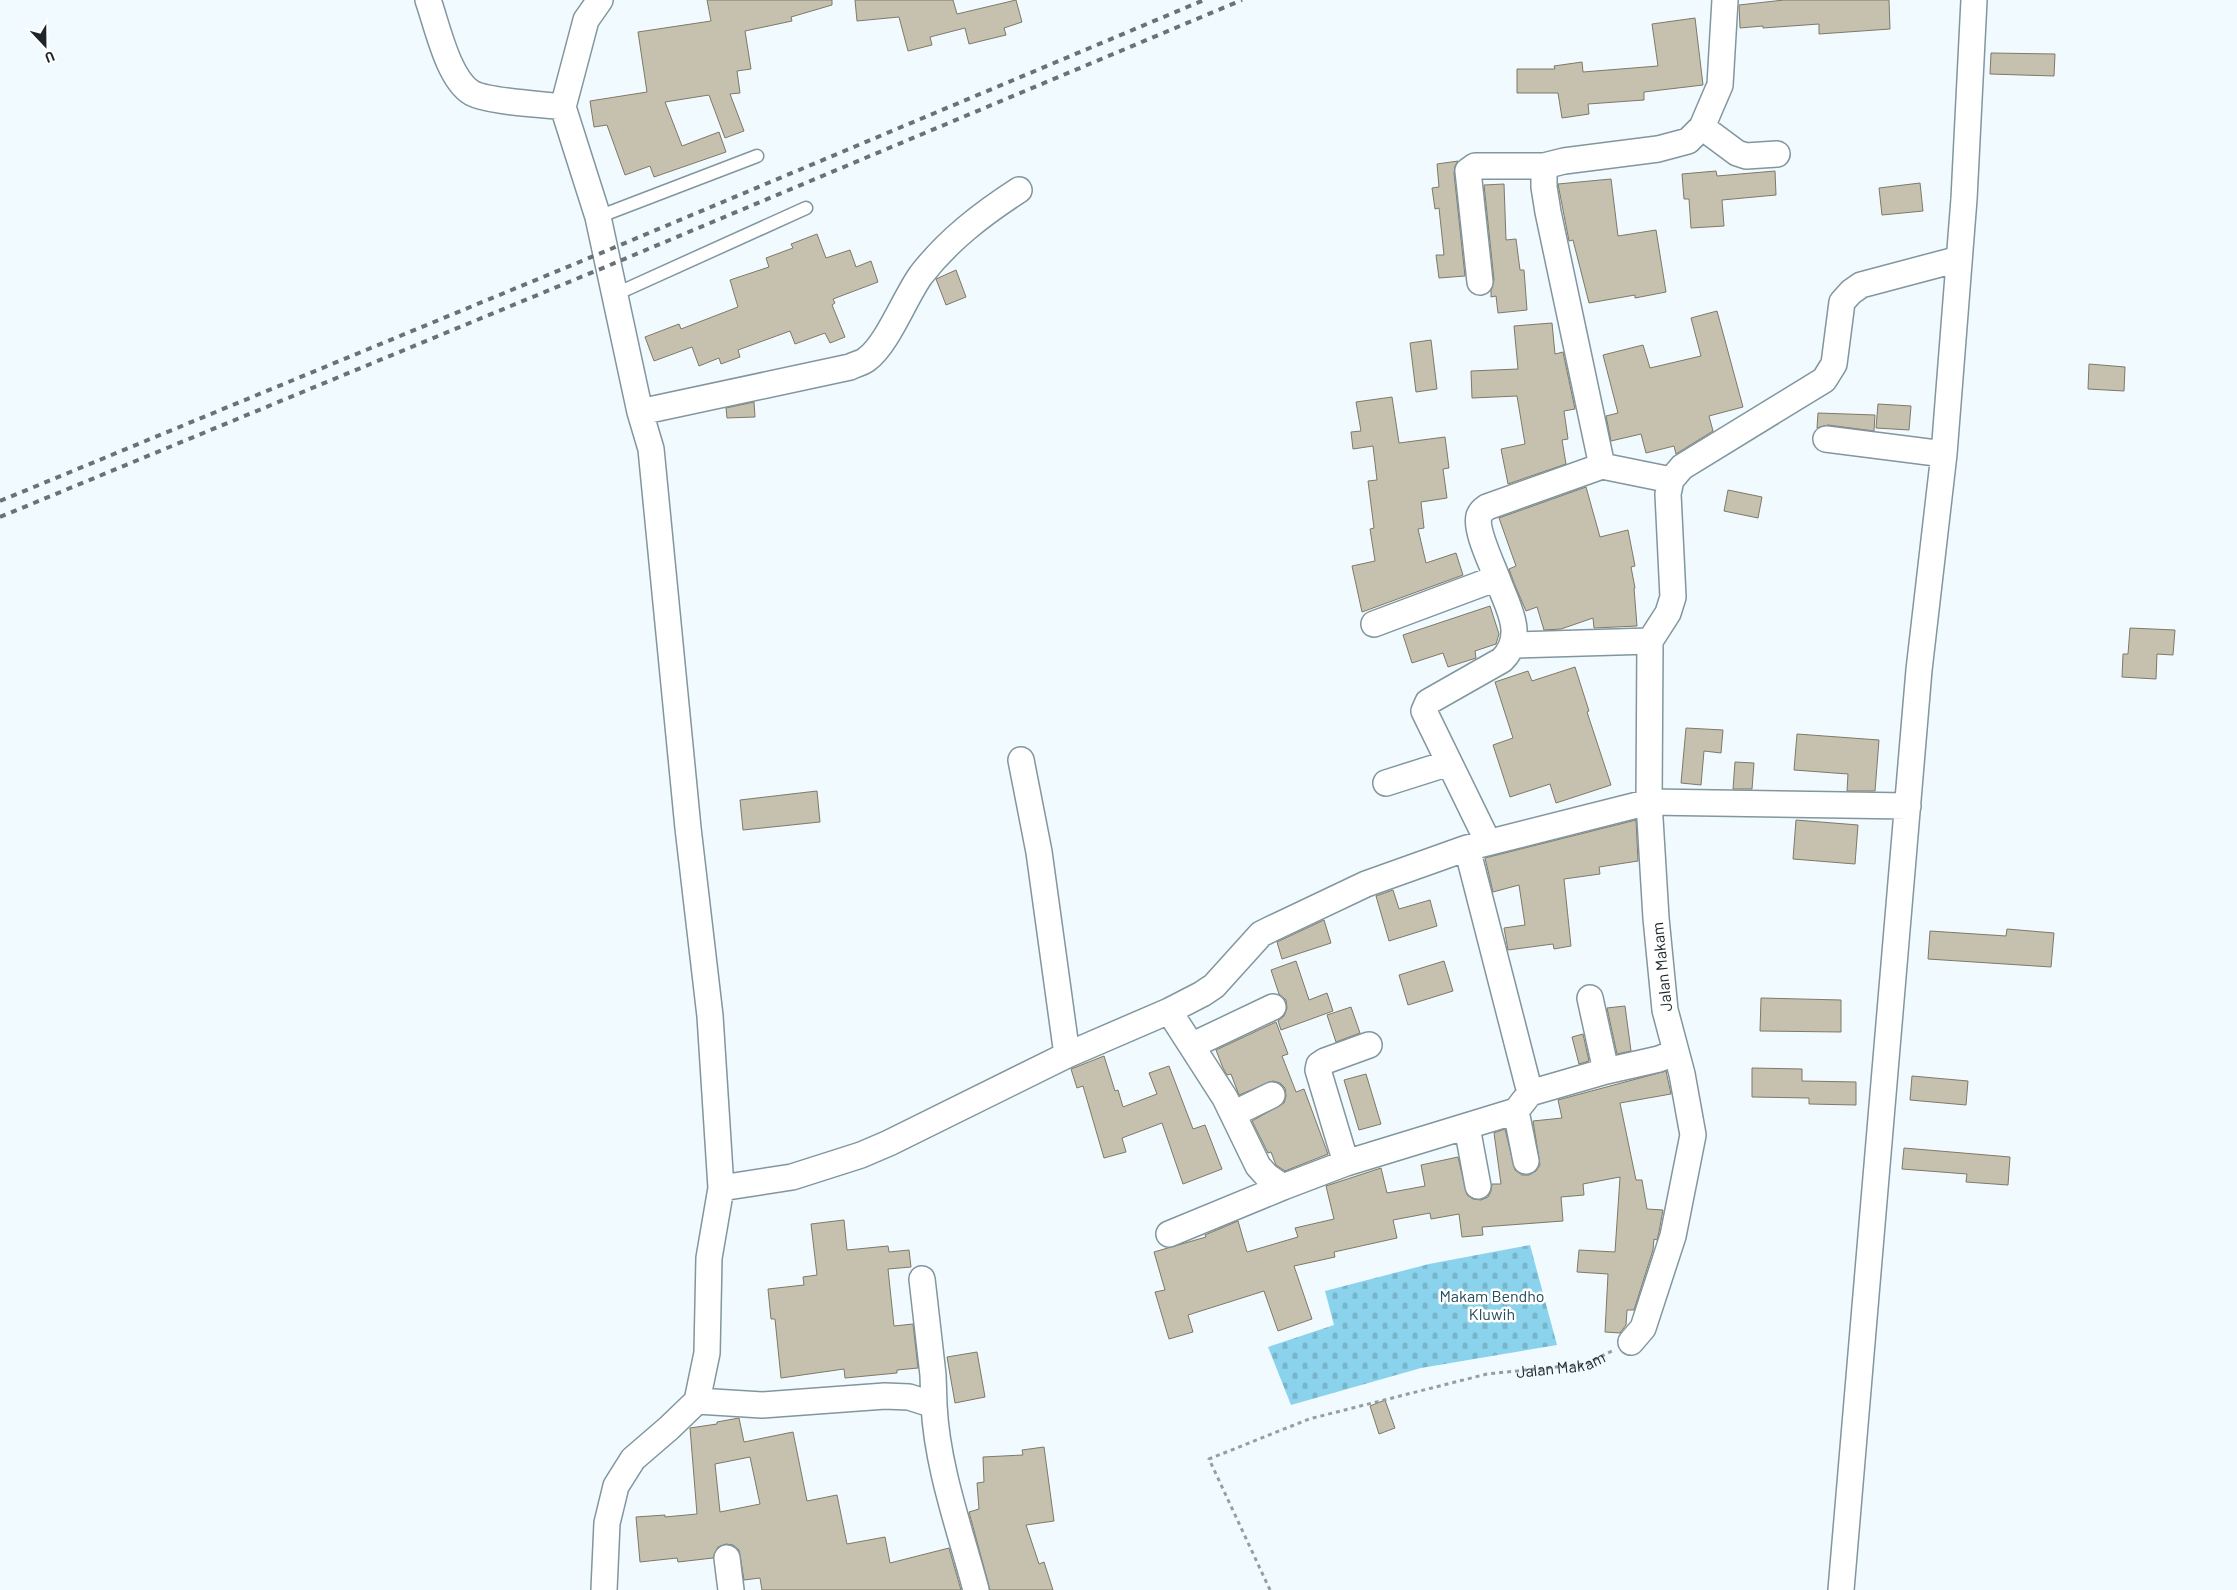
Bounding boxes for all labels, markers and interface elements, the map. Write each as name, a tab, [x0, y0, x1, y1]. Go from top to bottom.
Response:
north arrow	[20, 20, 70, 70]
text: U	[43, 48, 57, 67]
street label: Jalan Makam	[1647, 921, 1675, 1013]
park label: Makam Bendho Kluwih	[1439, 1286, 1545, 1323]
street label: Jalan Makam	[1515, 1346, 1608, 1380]

